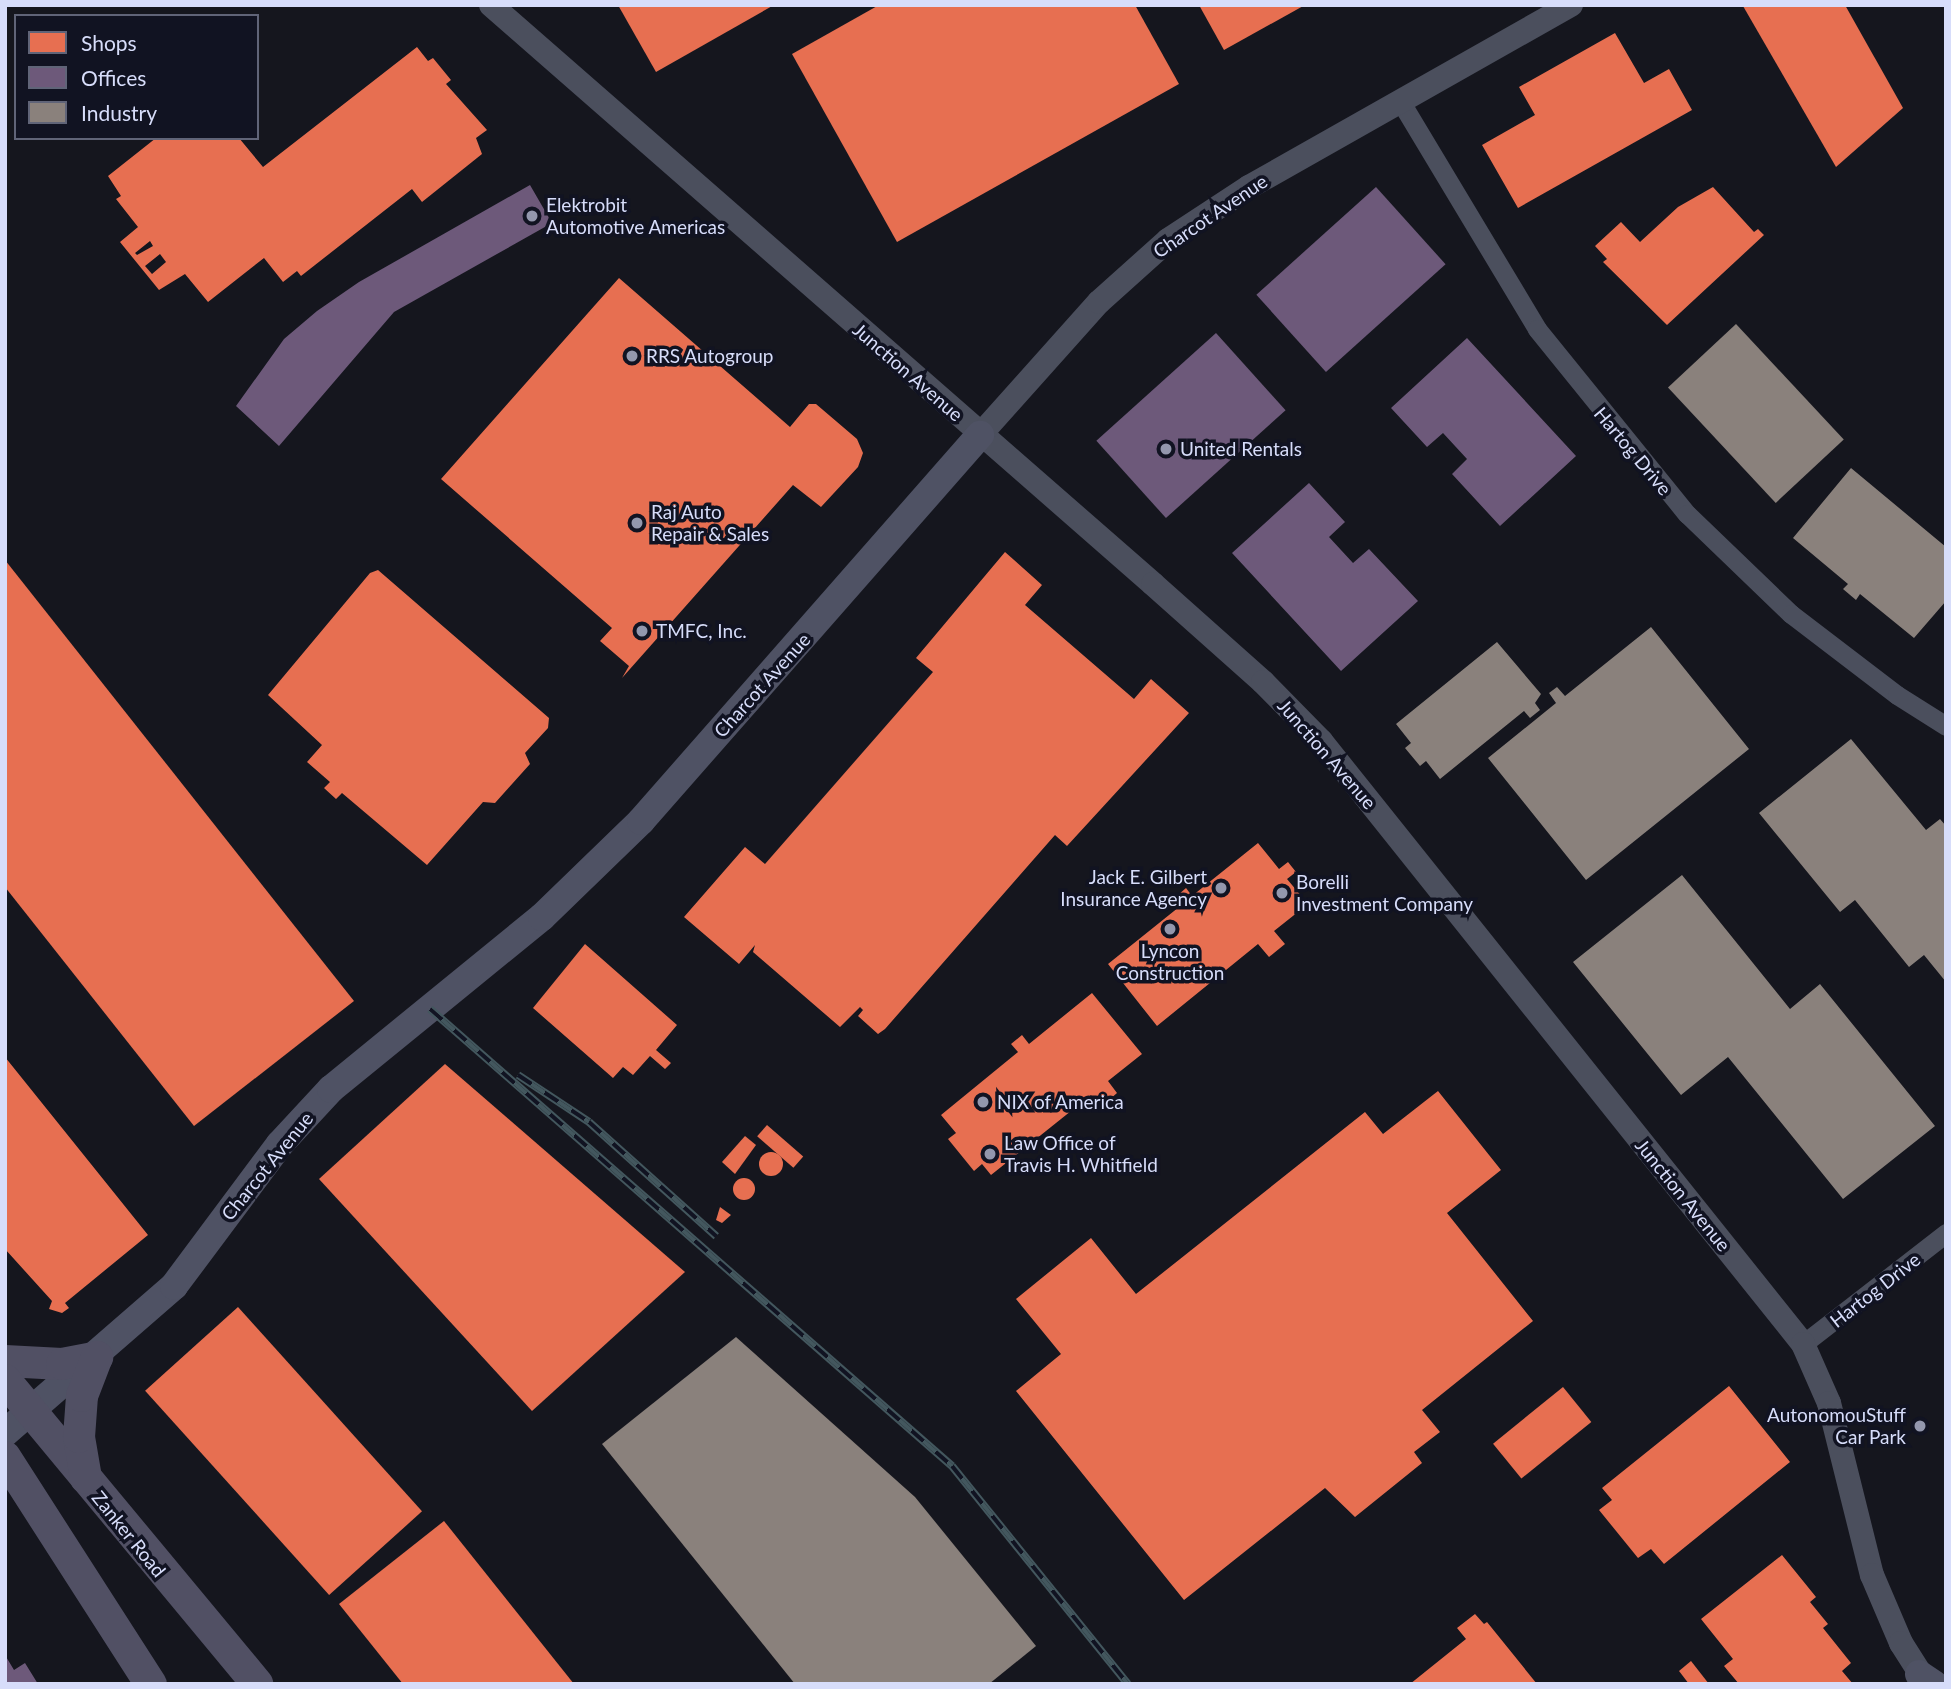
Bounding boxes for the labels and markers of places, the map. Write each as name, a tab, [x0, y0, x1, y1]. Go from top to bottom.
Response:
place label: Elektrobit Automotive Americas	[546, 194, 726, 238]
marker: Elektrobit Automotive Americas	[524, 208, 540, 224]
place label: RRS Autogroup	[646, 345, 774, 367]
marker: RRS Autogroup	[624, 348, 640, 364]
place label: United Rentals	[1180, 438, 1302, 460]
marker: United Rentals	[1158, 441, 1174, 457]
place label: Raj Auto Repair & Sales	[651, 501, 770, 545]
marker: Raj Auto Repair & Sales	[629, 515, 645, 531]
place label: TMFC, Inc.	[656, 620, 747, 642]
marker: TMFC, Inc.	[634, 623, 650, 639]
place label: Jack E. Gilbert Insurance Agency	[1060, 866, 1207, 910]
place label: Borelli Investment Company	[1296, 871, 1473, 915]
marker: Jack E. Gilbert Insurance Agency	[1213, 880, 1229, 896]
marker: Borelli Investment Company	[1274, 885, 1290, 901]
marker: Lyncon Construction	[1162, 921, 1178, 937]
place label: Lyncon Construction	[1116, 940, 1224, 984]
place label: NIX of America	[997, 1091, 1125, 1113]
marker: NIX of America	[975, 1094, 991, 1110]
place label: Law Office of Travis H. Whitfield	[1004, 1132, 1158, 1176]
marker: Law Office of Travis H. Whitfield	[982, 1146, 998, 1162]
place label: AutonomouStuff Car Park	[1767, 1404, 1906, 1448]
marker: AutonomouStuff Car Park	[1912, 1418, 1928, 1434]

